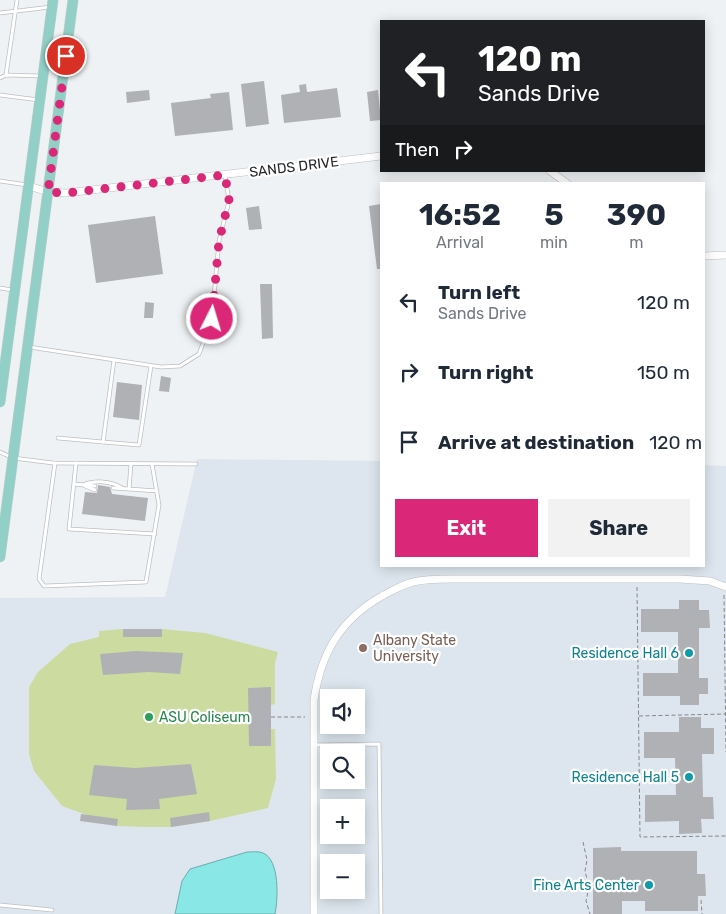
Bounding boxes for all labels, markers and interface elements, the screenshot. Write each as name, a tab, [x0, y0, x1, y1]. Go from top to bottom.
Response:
pin	[45, 35, 87, 77]
text: 120 m	[478, 38, 581, 80]
icon: left	[395, 40, 460, 105]
icon: arrive	[52, 42, 80, 70]
text: Sands Drive	[478, 80, 600, 107]
icon: right	[449, 135, 477, 163]
text: Then	[395, 138, 439, 161]
street label: SANDS DRIVE	[248, 153, 340, 181]
text: 16:52	[419, 197, 501, 233]
text: 5	[544, 197, 564, 233]
text: 390	[607, 197, 666, 233]
text: Arrival	[436, 233, 484, 252]
text: min	[540, 233, 568, 252]
text: m	[629, 233, 643, 252]
text: Turn left	[438, 281, 520, 304]
icon: left	[395, 288, 423, 316]
text: 120 m	[637, 291, 690, 314]
position arrow	[185, 292, 237, 344]
text: Sands Drive	[438, 304, 527, 323]
icon: right	[395, 358, 423, 386]
text: Turn right	[438, 361, 533, 384]
text: 150 m	[637, 361, 690, 384]
icon: arrive	[395, 428, 423, 456]
text: Arrive at destination	[438, 431, 634, 454]
text: 120 m	[649, 431, 702, 454]
button: Exit	[395, 499, 538, 557]
button: Share	[548, 499, 690, 557]
place label: Albany State University	[373, 632, 456, 665]
marker: Albany State University	[357, 642, 369, 654]
place label: Residence Hall 6	[571, 645, 679, 662]
marker: Residence Hall 6	[683, 647, 695, 659]
map controls	[320, 689, 365, 899]
button: sound	[320, 689, 365, 734]
place label: ASU Coliseum	[159, 709, 250, 726]
marker: ASU Coliseum	[143, 711, 155, 723]
button: search	[320, 744, 365, 789]
place label: Residence Hall 5	[572, 769, 679, 786]
marker: Residence Hall 5	[683, 771, 695, 783]
button: +	[320, 799, 365, 844]
button: −	[320, 854, 365, 899]
place label: Fine Arts Center	[533, 877, 640, 894]
marker: Fine Arts Center	[643, 879, 655, 891]

